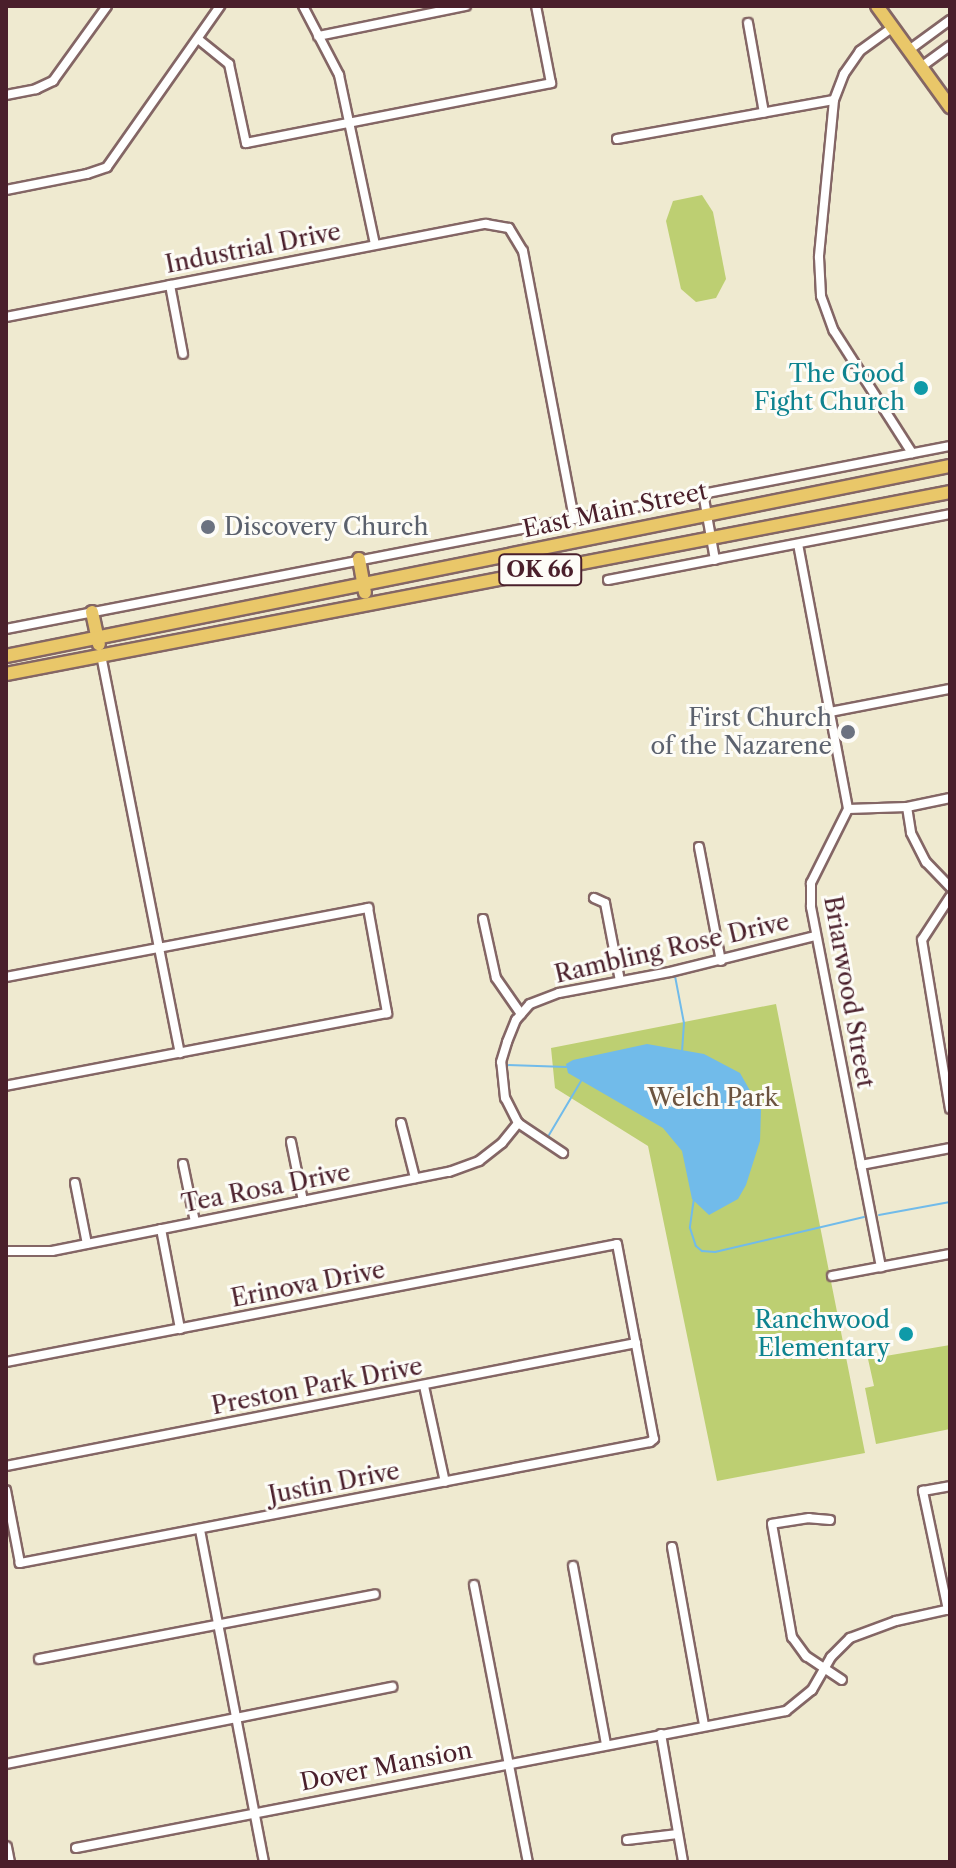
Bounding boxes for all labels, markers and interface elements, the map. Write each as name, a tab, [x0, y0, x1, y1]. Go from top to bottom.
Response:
street label: Industrial Drive	[163, 217, 343, 279]
place label: The Good Fight Church	[754, 360, 905, 416]
marker: The Good Fight Church	[912, 379, 930, 397]
street label: East Main Street	[520, 476, 710, 544]
place label: Discovery Church	[224, 513, 429, 541]
marker: Discovery Church	[199, 518, 217, 536]
road number: OK 66	[496, 552, 584, 588]
place label: First Church of the Nazarene	[650, 704, 832, 760]
marker: First Church of the Nazarene	[839, 723, 857, 741]
street label: Briarwood Street	[818, 894, 880, 1090]
street label: Rambling Rose Drive	[552, 907, 792, 989]
park label: Welch Park	[648, 1084, 778, 1112]
street label: Tea Rosa Drive	[179, 1157, 353, 1219]
street label: Erinova Drive	[228, 1255, 388, 1313]
place label: Ranchwood Elementary	[754, 1306, 890, 1362]
marker: Ranchwood Elementary	[897, 1325, 915, 1343]
street label: Preston Park Drive	[209, 1351, 425, 1421]
street label: Justin Drive	[266, 1456, 402, 1510]
street label: Dover Mansion	[297, 1735, 475, 1797]

